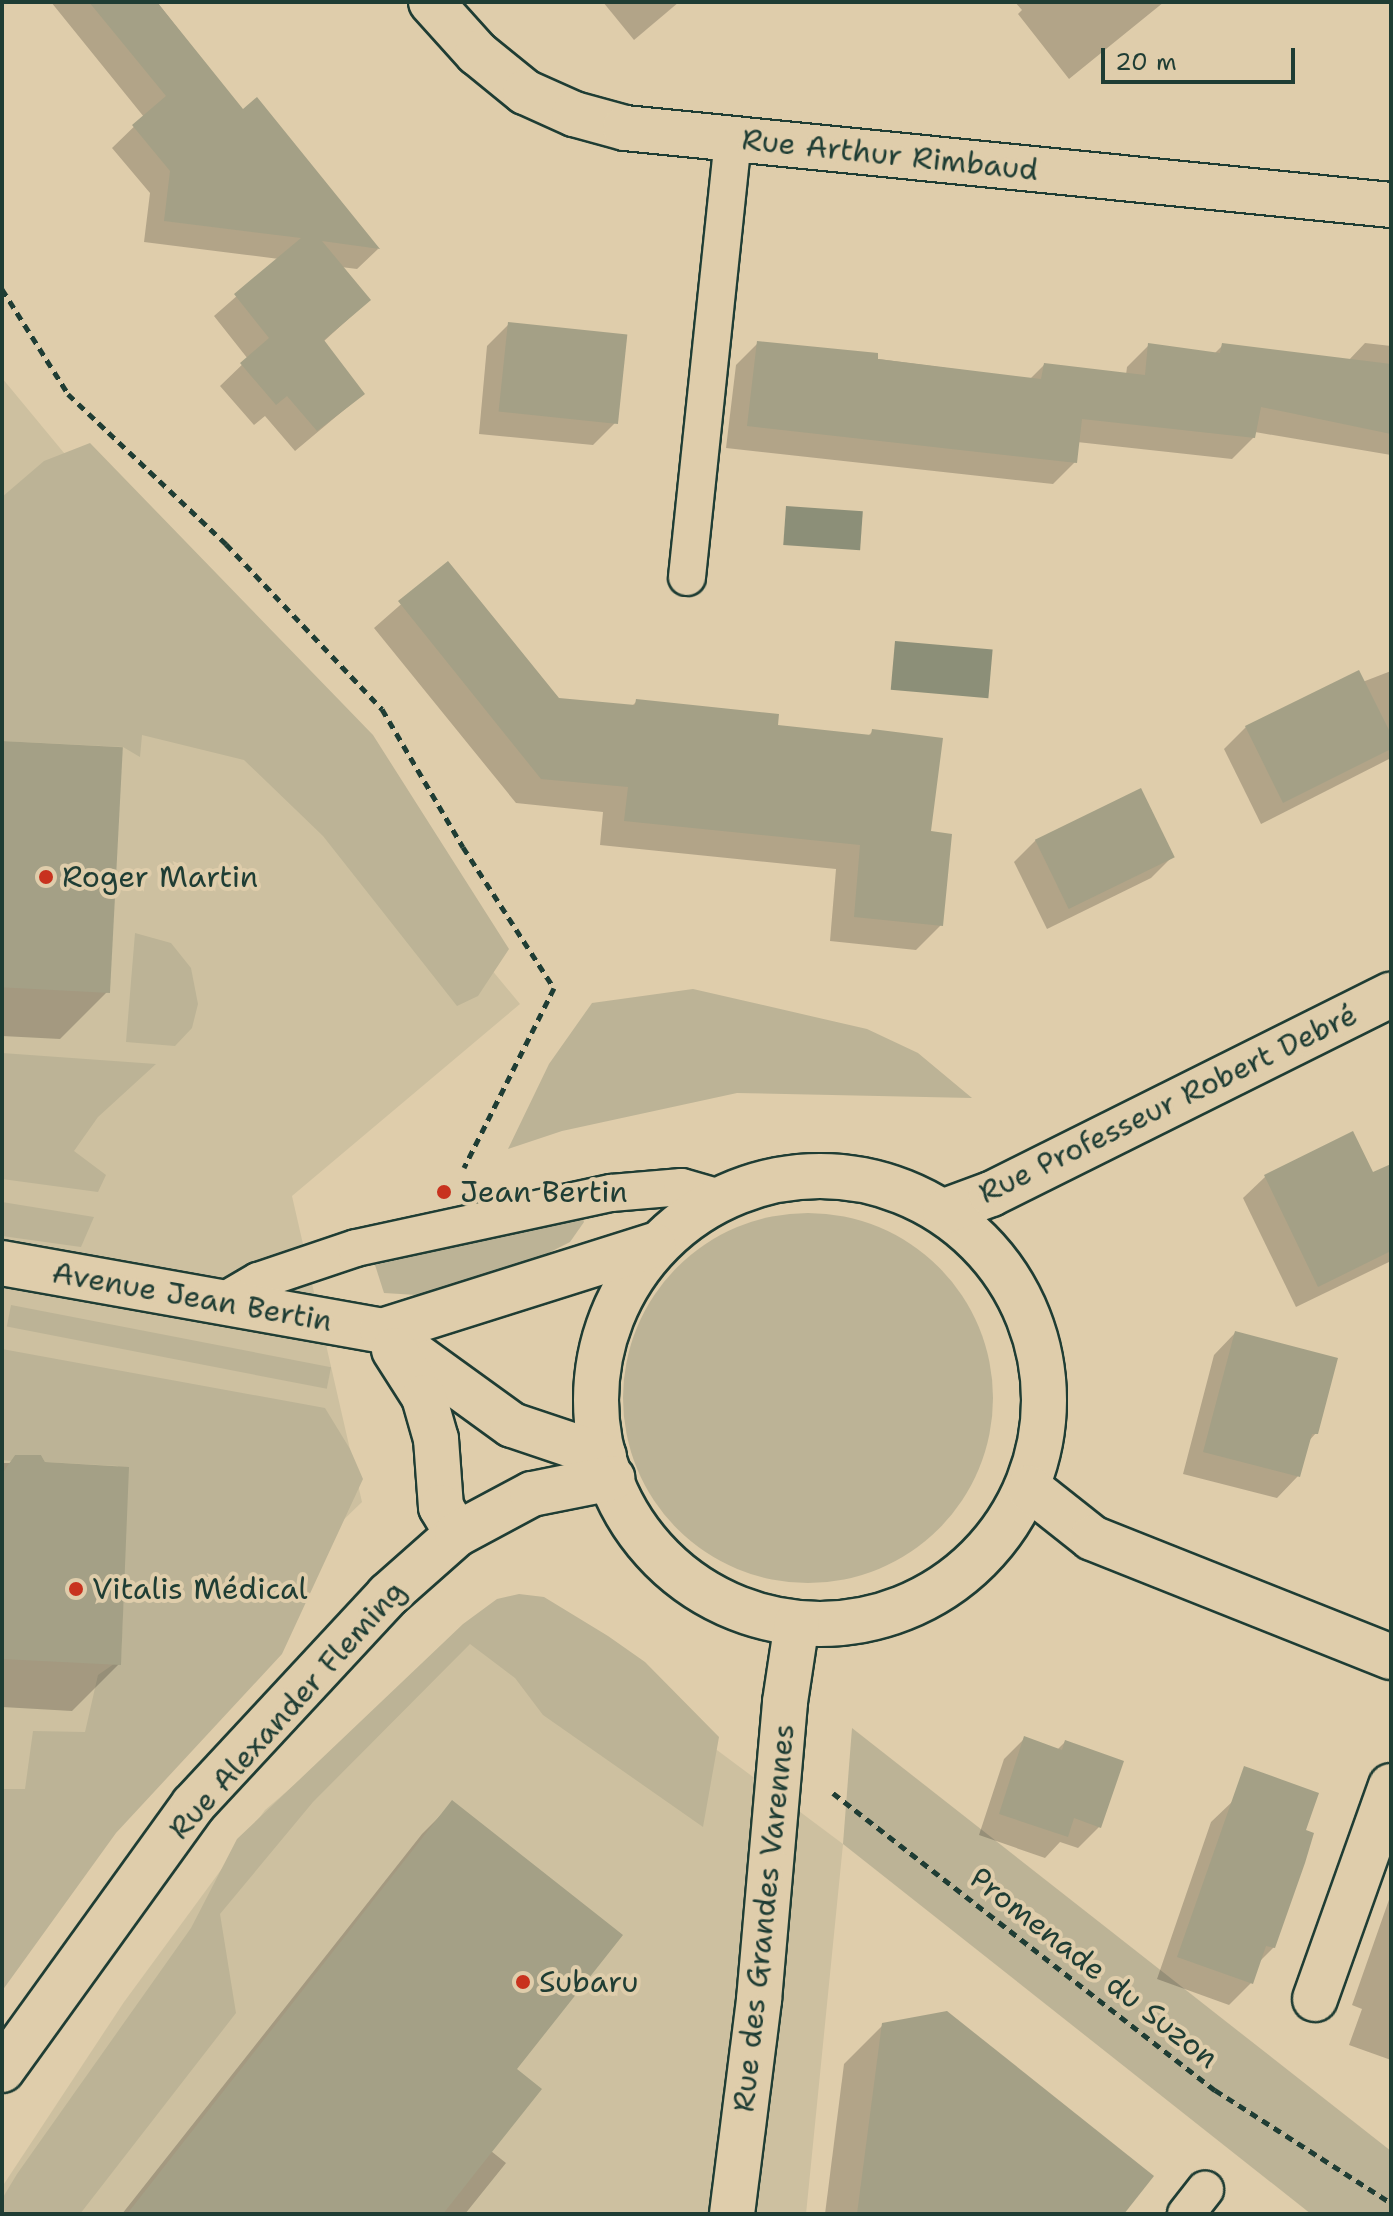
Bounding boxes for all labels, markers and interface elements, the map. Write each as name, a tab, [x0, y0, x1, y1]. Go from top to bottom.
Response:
scale bar	[1105, 32, 1299, 82]
text: 20 m	[1115, 46, 1177, 78]
street label: Rue Arthur Rimbaud	[740, 122, 1040, 188]
place label: Roger Martin	[62, 859, 258, 895]
marker: Roger Martin	[37, 868, 55, 886]
street label: Rue Professeur Robert Debré	[973, 997, 1363, 1211]
place label: Jean Bertin	[460, 1174, 628, 1210]
marker: Jean Bertin	[435, 1183, 453, 1201]
street label: Avenue Jean Bertin	[49, 1255, 335, 1339]
place label: Vitalis Médical	[92, 1571, 308, 1607]
street label: Rue Alexander Fleming	[161, 1573, 413, 1847]
marker: Vitalis Médical	[67, 1580, 85, 1598]
street label: Rue des Grandes Varennes	[726, 1722, 802, 2114]
street label: Promenade du Suzon	[963, 1860, 1225, 2076]
place label: Subaru	[539, 1964, 639, 2000]
marker: Subaru	[514, 1973, 532, 1991]

